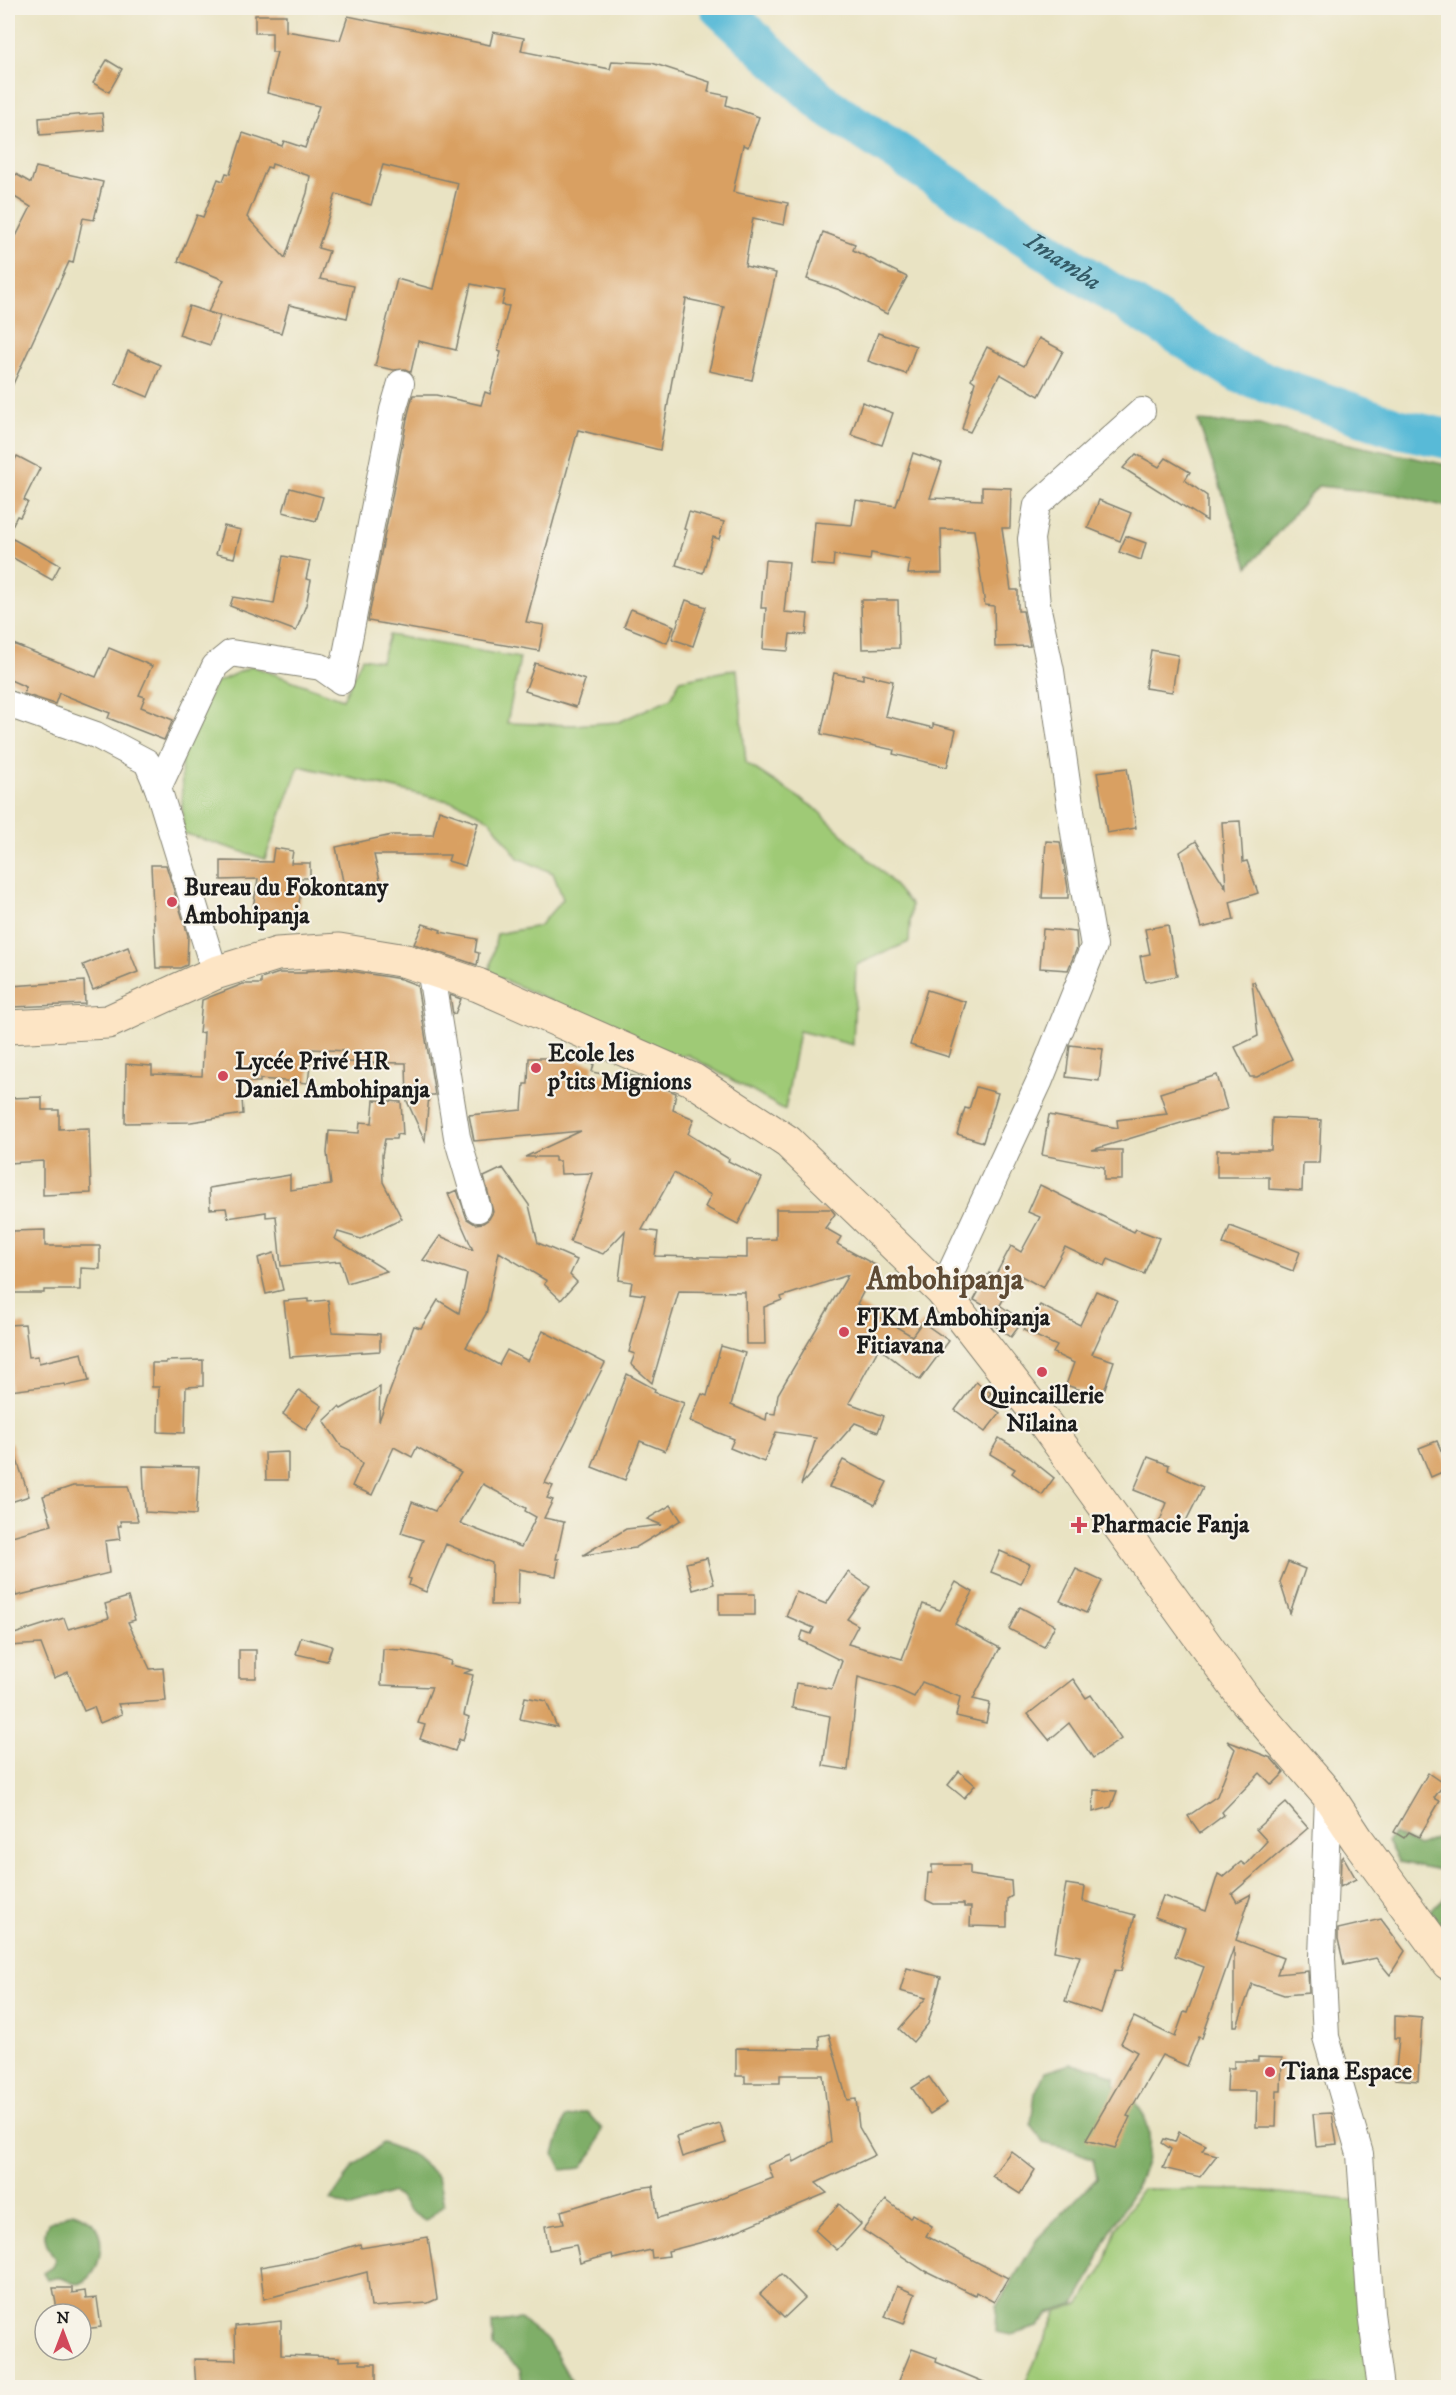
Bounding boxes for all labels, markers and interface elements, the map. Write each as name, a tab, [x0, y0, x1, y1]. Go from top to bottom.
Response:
water label: Imamba	[1017, 223, 1108, 298]
place label: Bureau du Fokontany Ambohipanja	[183, 873, 389, 931]
marker: Bureau du Fokontany Ambohipanja	[165, 895, 179, 909]
place label: Ecole les p’tits Mignions	[547, 1039, 691, 1097]
place label: Lycée Privé HR Daniel Ambohipanja	[235, 1047, 430, 1105]
marker: Ecole les p’tits Mignions	[529, 1061, 543, 1075]
marker: Lycée Privé HR Daniel Ambohipanja	[216, 1069, 230, 1083]
district label: Ambohipanja	[866, 1262, 1025, 1299]
place label: FJKM Ambohipanja Fitiavana	[856, 1303, 1051, 1361]
marker: FJKM Ambohipanja Fitiavana	[837, 1325, 851, 1339]
marker: Quincaillerie Nilaina	[1035, 1365, 1049, 1379]
place label: Quincaillerie Nilaina	[980, 1381, 1104, 1439]
place label: Pharmacie Fanja	[1091, 1510, 1250, 1540]
marker: Pharmacie Fanja	[1072, 1518, 1086, 1532]
place label: Tiana Espace	[1281, 2057, 1412, 2087]
marker: Tiana Espace	[1263, 2065, 1277, 2079]
north arrow	[33, 2302, 93, 2362]
text: N	[56, 2308, 70, 2328]

